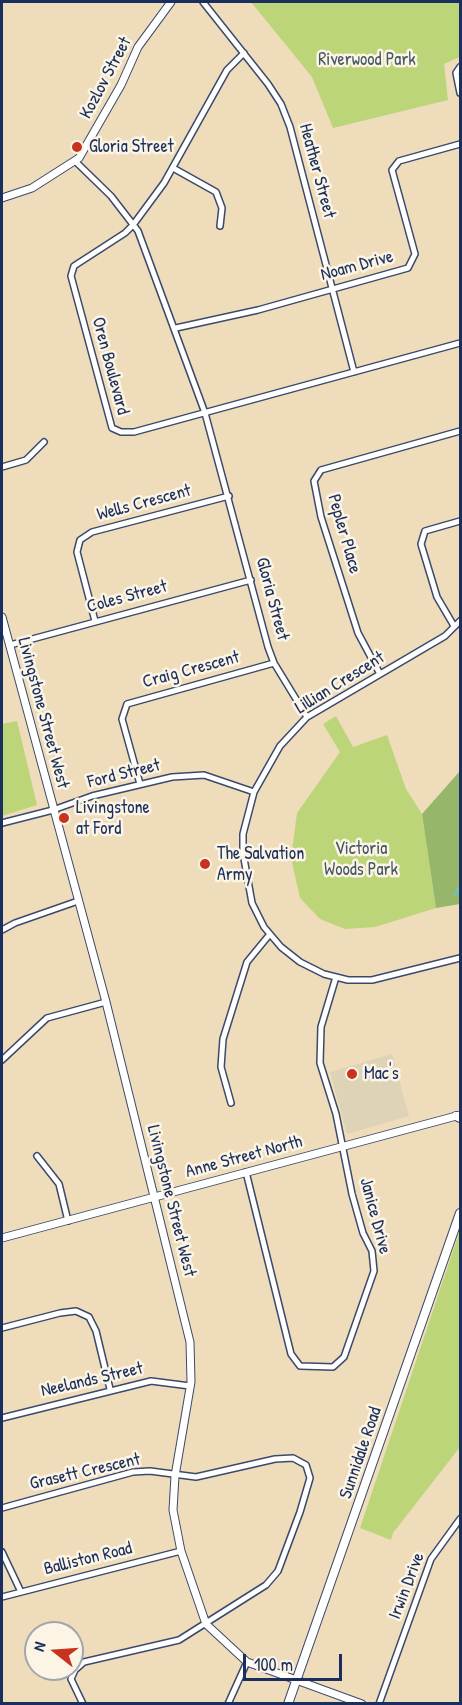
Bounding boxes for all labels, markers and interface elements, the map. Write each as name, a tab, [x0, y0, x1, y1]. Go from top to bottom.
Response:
street label: Kozlov Street	[75, 33, 137, 123]
park label: Riverwood Park	[318, 49, 416, 71]
street label: Heather Street	[294, 122, 340, 220]
place label: Gloria Street	[89, 136, 174, 158]
marker: Gloria Street	[70, 140, 84, 154]
street label: Noam Drive	[318, 246, 396, 286]
street label: Oren Boulevard	[87, 315, 133, 417]
street label: Wells Crescent	[95, 480, 193, 526]
street label: Pepler Place	[322, 492, 366, 576]
street label: Gloria Street	[251, 555, 293, 643]
street label: Coles Street	[85, 576, 169, 618]
street label: Livingstone Street West	[12, 635, 74, 791]
street label: Craig Crescent	[140, 647, 242, 693]
street label: Lillian Crescent	[291, 647, 389, 719]
street label: Ford Street	[85, 755, 163, 793]
place label: Livingstone at Ford	[76, 797, 150, 840]
marker: Livingstone at Ford	[57, 811, 71, 825]
park label: Victoria Woods Park	[324, 838, 398, 880]
place label: The Salvation Army	[217, 843, 304, 886]
marker: The Salvation Army	[198, 857, 212, 871]
place label: Mac's	[364, 1063, 399, 1085]
marker: Mac's	[345, 1067, 359, 1081]
street label: Livingstone Street West	[142, 1123, 200, 1279]
street label: Anne Street North	[183, 1131, 305, 1183]
street label: Janice Drive	[354, 1176, 396, 1256]
street label: Neelands Street	[39, 1358, 145, 1402]
street label: Sunnidale Road	[335, 1404, 387, 1502]
street label: Grasett Crescent	[28, 1449, 142, 1495]
street label: Balliston Road	[42, 1538, 134, 1580]
street label: Irwin Drive	[384, 1550, 430, 1622]
north arrow	[24, 1621, 84, 1681]
text: N	[27, 1639, 50, 1654]
scale bar	[246, 1642, 345, 1680]
text: 100 m	[254, 1652, 293, 1677]

